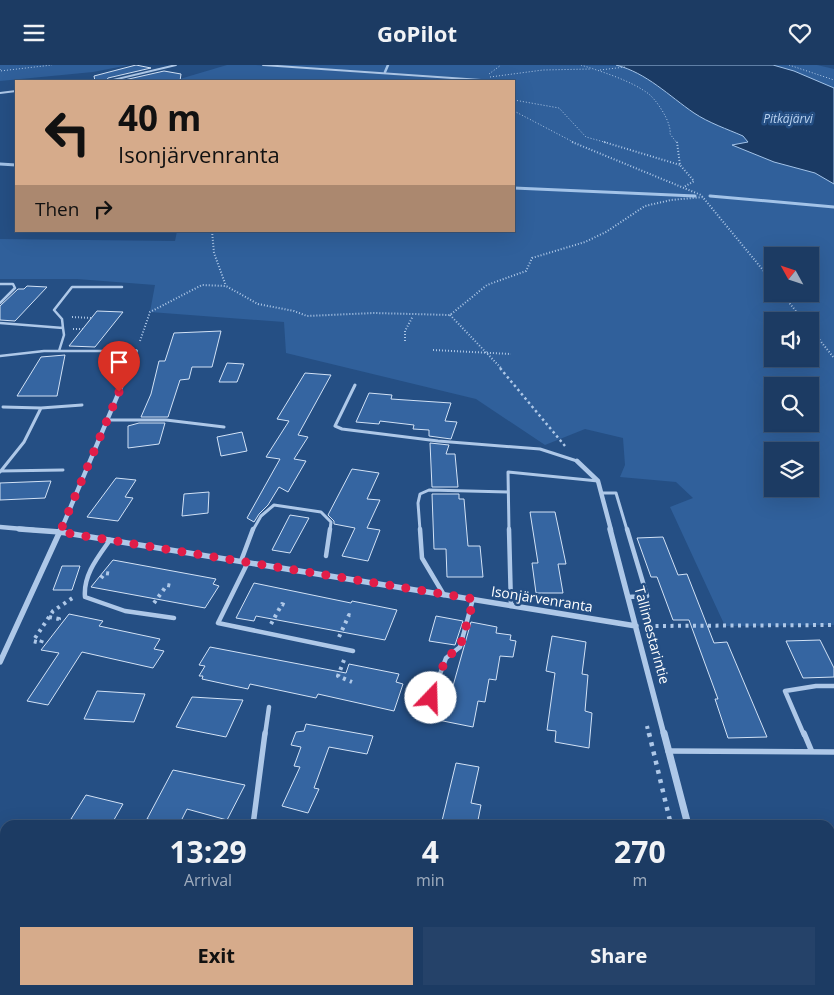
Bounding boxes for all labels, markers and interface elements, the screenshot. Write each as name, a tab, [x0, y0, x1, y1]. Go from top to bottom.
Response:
text: GoPilot	[377, 18, 457, 48]
icon: menu	[20, 19, 48, 47]
icon: heart	[786, 19, 814, 47]
text: 40 m	[118, 94, 201, 141]
icon: left	[35, 100, 100, 165]
water label: Pitkäjärvi	[763, 110, 814, 127]
text: Isonjärvenranta	[118, 139, 280, 169]
icon: right	[89, 195, 117, 223]
text: Then	[35, 196, 79, 222]
north arrow	[764, 247, 819, 303]
map controls	[764, 247, 819, 497]
button: sound	[764, 312, 819, 367]
pin	[98, 341, 140, 392]
icon: arrive	[105, 348, 133, 376]
button: search	[764, 377, 819, 432]
button: layers	[764, 442, 819, 497]
street label: Isonjärvenranta	[490, 581, 594, 616]
street label: Tallimestarintie	[630, 584, 675, 686]
position arrow	[404, 671, 456, 723]
text: 13:29	[169, 831, 247, 872]
text: 4	[422, 831, 439, 872]
text: 270	[614, 831, 666, 872]
text: Arrival	[184, 869, 232, 891]
text: min	[416, 869, 445, 891]
text: m	[632, 869, 647, 891]
button: Exit	[20, 927, 413, 985]
button: Share	[423, 927, 815, 985]

